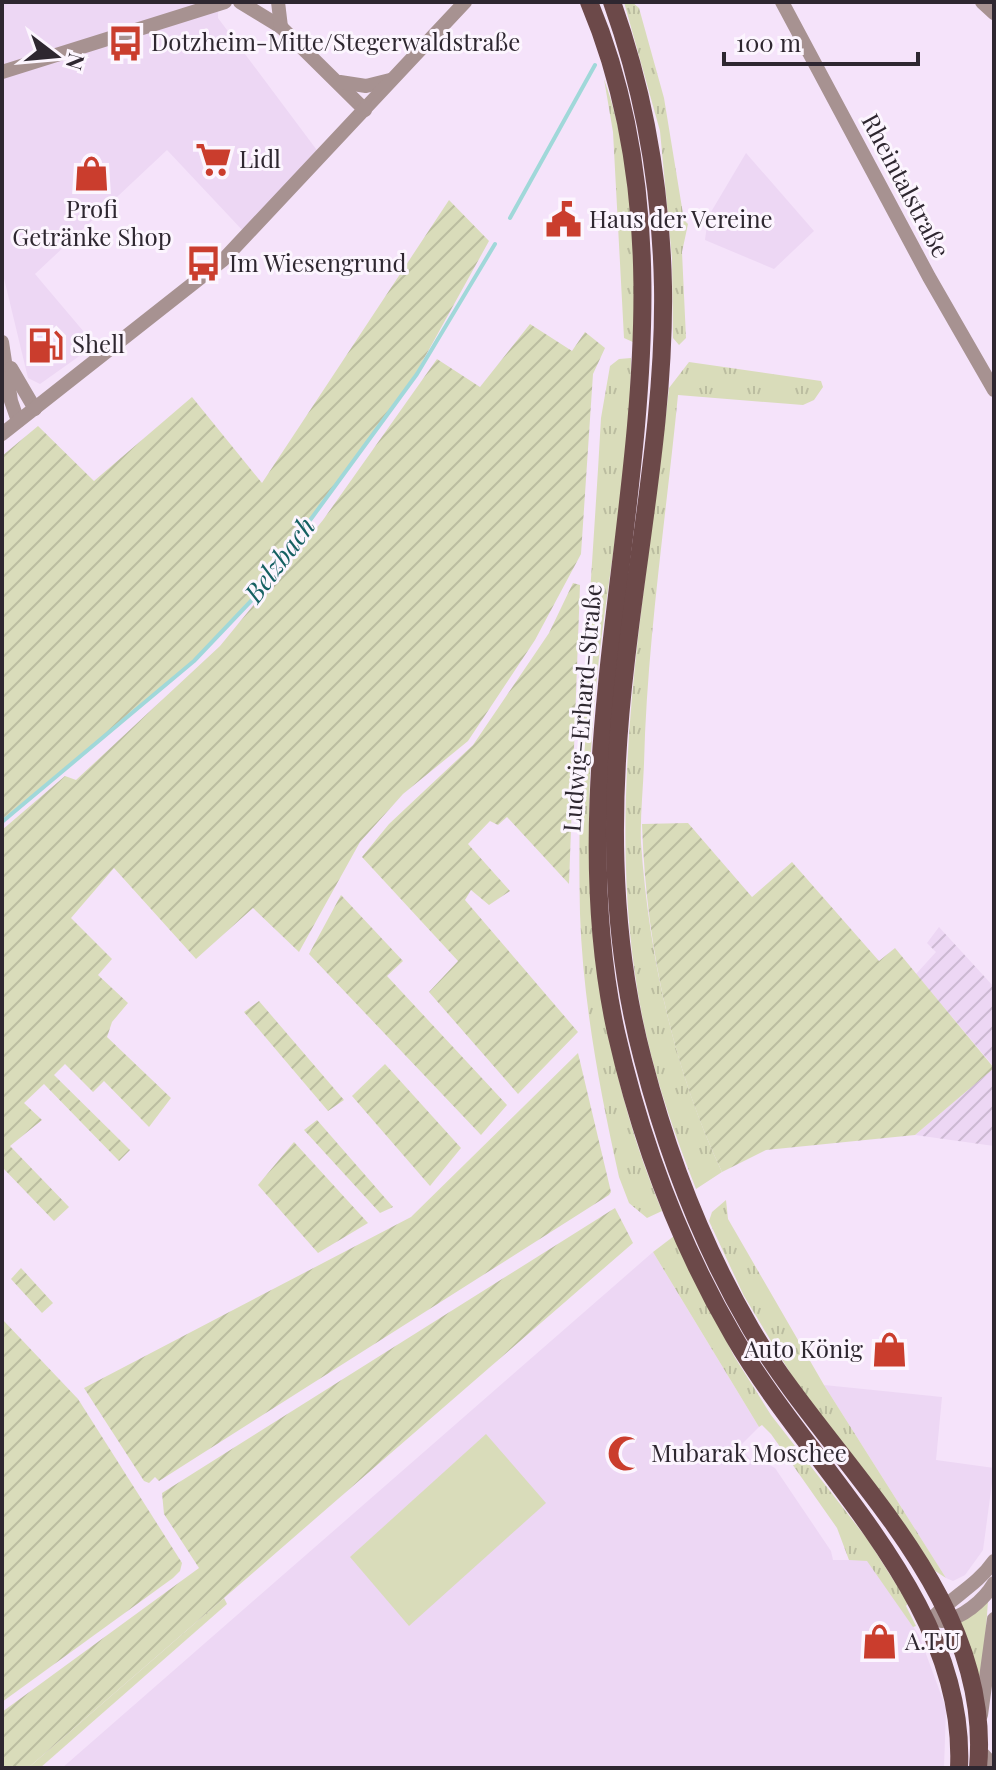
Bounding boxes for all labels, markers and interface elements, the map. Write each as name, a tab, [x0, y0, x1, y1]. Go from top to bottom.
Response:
north arrow	[16, 16, 96, 96]
scale bar	[724, 16, 918, 66]
bus stop icon: Dotzheim-Mitte/Stegerwaldstraße	[106, 24, 144, 62]
place label: Dotzheim-Mitte/Stegerwaldstraße	[151, 25, 521, 57]
text: 100 m	[736, 26, 801, 58]
text: N	[60, 50, 93, 74]
street label: Rheintalstraße	[855, 108, 958, 263]
supermarket icon: Lidl	[194, 141, 232, 179]
place label: Lidl	[239, 142, 281, 174]
shop icon: Profi Getränke Shop	[73, 154, 111, 192]
place label: Profi Getränke Shop	[12, 192, 172, 252]
public building icon: Haus der Vereine	[544, 201, 582, 239]
place label: Haus der Vereine	[589, 202, 773, 234]
bus stop icon: Im Wiesengrund	[184, 245, 222, 283]
place label: Im Wiesengrund	[229, 246, 407, 278]
fuel station icon: Shell	[27, 326, 65, 364]
place label: Shell	[72, 327, 125, 359]
water label: Belzbach	[235, 509, 322, 610]
street label: Ludwig-Erhard-Straße	[554, 582, 608, 833]
shop icon: Auto König	[870, 1331, 908, 1369]
place label: Auto König	[743, 1332, 863, 1364]
mosque icon: Mubarak Moschee	[606, 1435, 644, 1473]
place label: Mubarak Moschee	[651, 1436, 847, 1468]
shop icon: A.T.U	[860, 1623, 898, 1661]
place label: A.T.U	[904, 1624, 960, 1656]

